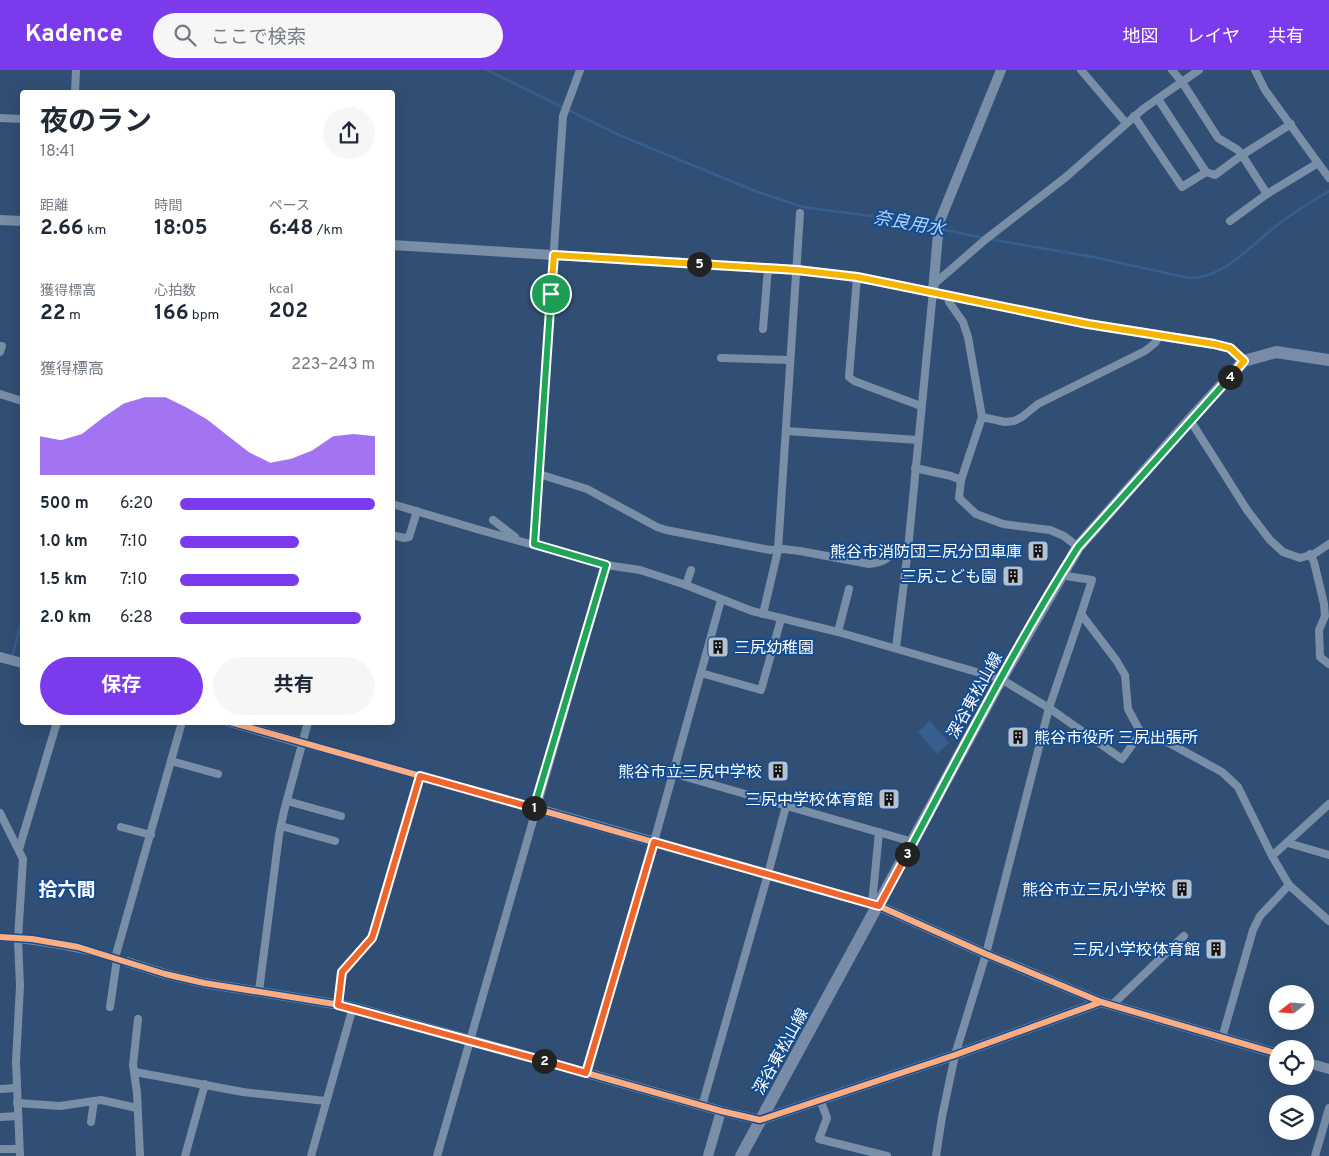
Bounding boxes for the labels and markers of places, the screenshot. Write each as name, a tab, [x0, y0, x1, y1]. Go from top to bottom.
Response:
pin: 5	[686, 252, 712, 276]
pin	[530, 273, 572, 315]
pin: 4	[1218, 364, 1242, 390]
building icon: 熊谷市消防団三尻分団車庫	[1026, 539, 1050, 563]
place label: 熊谷市消防団三尻分団車庫	[830, 543, 1022, 563]
building icon: 三尻こども園	[1001, 564, 1025, 588]
place label: 三尻こども園	[901, 568, 997, 588]
building icon: 三尻幼稚園	[706, 635, 730, 659]
place label: 三尻幼稚園	[734, 639, 814, 659]
building icon: 熊谷市役所 三尻出張所	[1006, 725, 1030, 749]
place label: 熊谷市役所 三尻出張所	[1034, 729, 1198, 749]
building icon: 熊谷市立三尻中学校	[766, 759, 790, 783]
place label: 熊谷市立三尻中学校	[618, 763, 762, 783]
building icon: 三尻中学校体育館	[877, 787, 901, 811]
place label: 三尻中学校体育館	[745, 791, 873, 811]
pin: 1	[522, 796, 546, 820]
pin: 3	[894, 842, 920, 866]
building icon: 熊谷市立三尻小学校	[1170, 877, 1194, 901]
place label: 熊谷市立三尻小学校	[1022, 881, 1166, 901]
building icon: 三尻小学校体育館	[1204, 937, 1228, 961]
place label: 三尻小学校体育館	[1072, 941, 1200, 961]
pin: 2	[532, 1048, 556, 1074]

